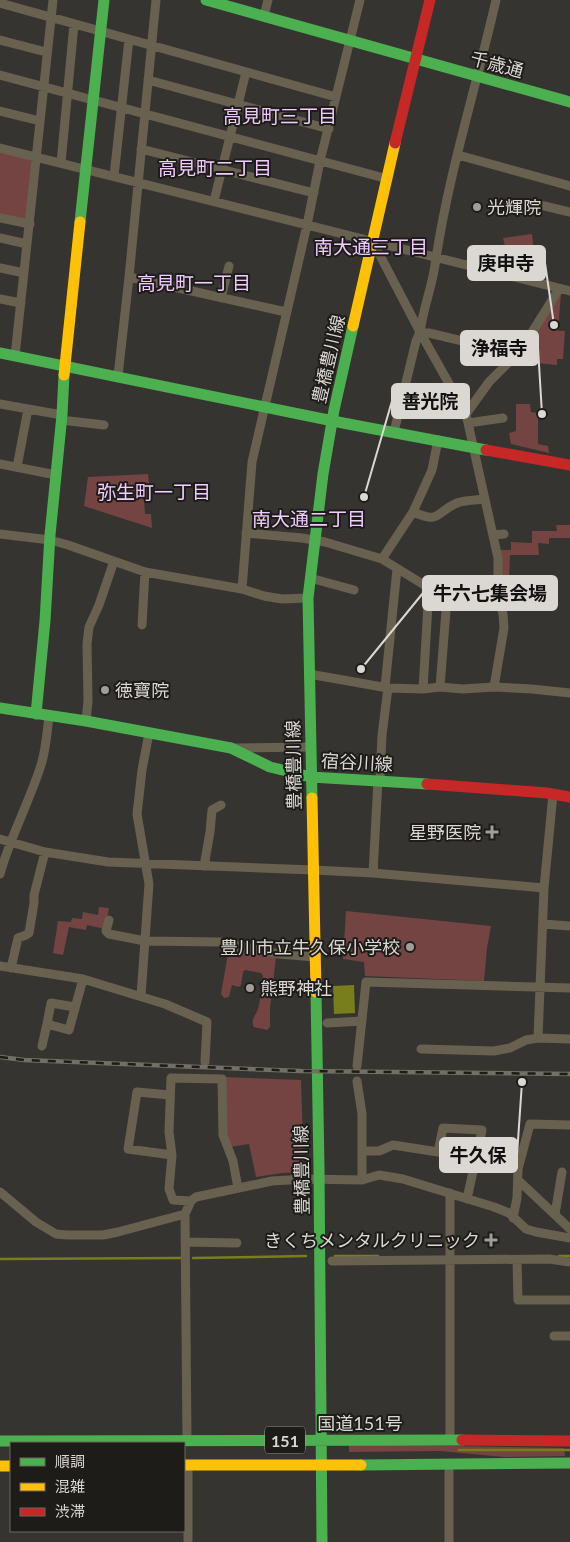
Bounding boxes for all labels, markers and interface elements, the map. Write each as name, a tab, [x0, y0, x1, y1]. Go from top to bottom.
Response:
street label: 千歳通	[468, 46, 526, 82]
district label: 高見町三丁目	[223, 104, 337, 127]
district label: 高見町二丁目	[158, 156, 272, 179]
place label: 光輝院	[487, 196, 541, 218]
marker: 光輝院	[471, 201, 483, 213]
district label: 南大通三丁目	[314, 235, 428, 258]
callout: 庚申寺	[468, 246, 545, 280]
text: 庚申寺	[477, 251, 535, 274]
district label: 高見町一丁目	[137, 271, 251, 294]
street label: 豊橋豊川線	[307, 313, 349, 405]
callout: 浄福寺	[461, 331, 538, 365]
text: 浄福寺	[470, 336, 528, 359]
callout: 善光院	[392, 384, 469, 418]
text: 善光院	[401, 389, 459, 412]
district label: 弥生町一丁目	[97, 480, 211, 503]
district label: 南大通二丁目	[252, 507, 366, 530]
callout: 牛六七集会場	[423, 576, 557, 610]
text: 牛六七集会場	[433, 581, 547, 604]
place label: 徳寶院	[115, 679, 169, 701]
marker: 徳寶院	[99, 684, 111, 696]
street label: 豊橋豊川線	[281, 720, 305, 810]
street label: 宿谷川線	[320, 749, 394, 775]
place label: 星野医院	[409, 821, 481, 843]
marker: 星野医院	[485, 825, 499, 839]
place label: 豊川市立牛久保小学校	[220, 936, 400, 958]
marker: 豊川市立牛久保小学校	[404, 941, 416, 953]
place label: 熊野神社	[260, 977, 332, 999]
marker: 熊野神社	[244, 982, 256, 994]
street label: 豊橋豊川線	[289, 1125, 313, 1215]
callout: 牛久保	[440, 1138, 517, 1172]
text: 牛久保	[449, 1143, 507, 1166]
place label: きくちメンタルクリニック	[264, 1229, 480, 1251]
marker: きくちメンタルクリニック	[484, 1233, 498, 1247]
street label: 国道151号	[317, 1412, 403, 1434]
road number: 151	[265, 1426, 305, 1454]
legend	[10, 1442, 185, 1532]
text: 順調	[55, 1452, 85, 1470]
text: 混雑	[55, 1477, 85, 1495]
text: 渋滞	[55, 1502, 85, 1520]

